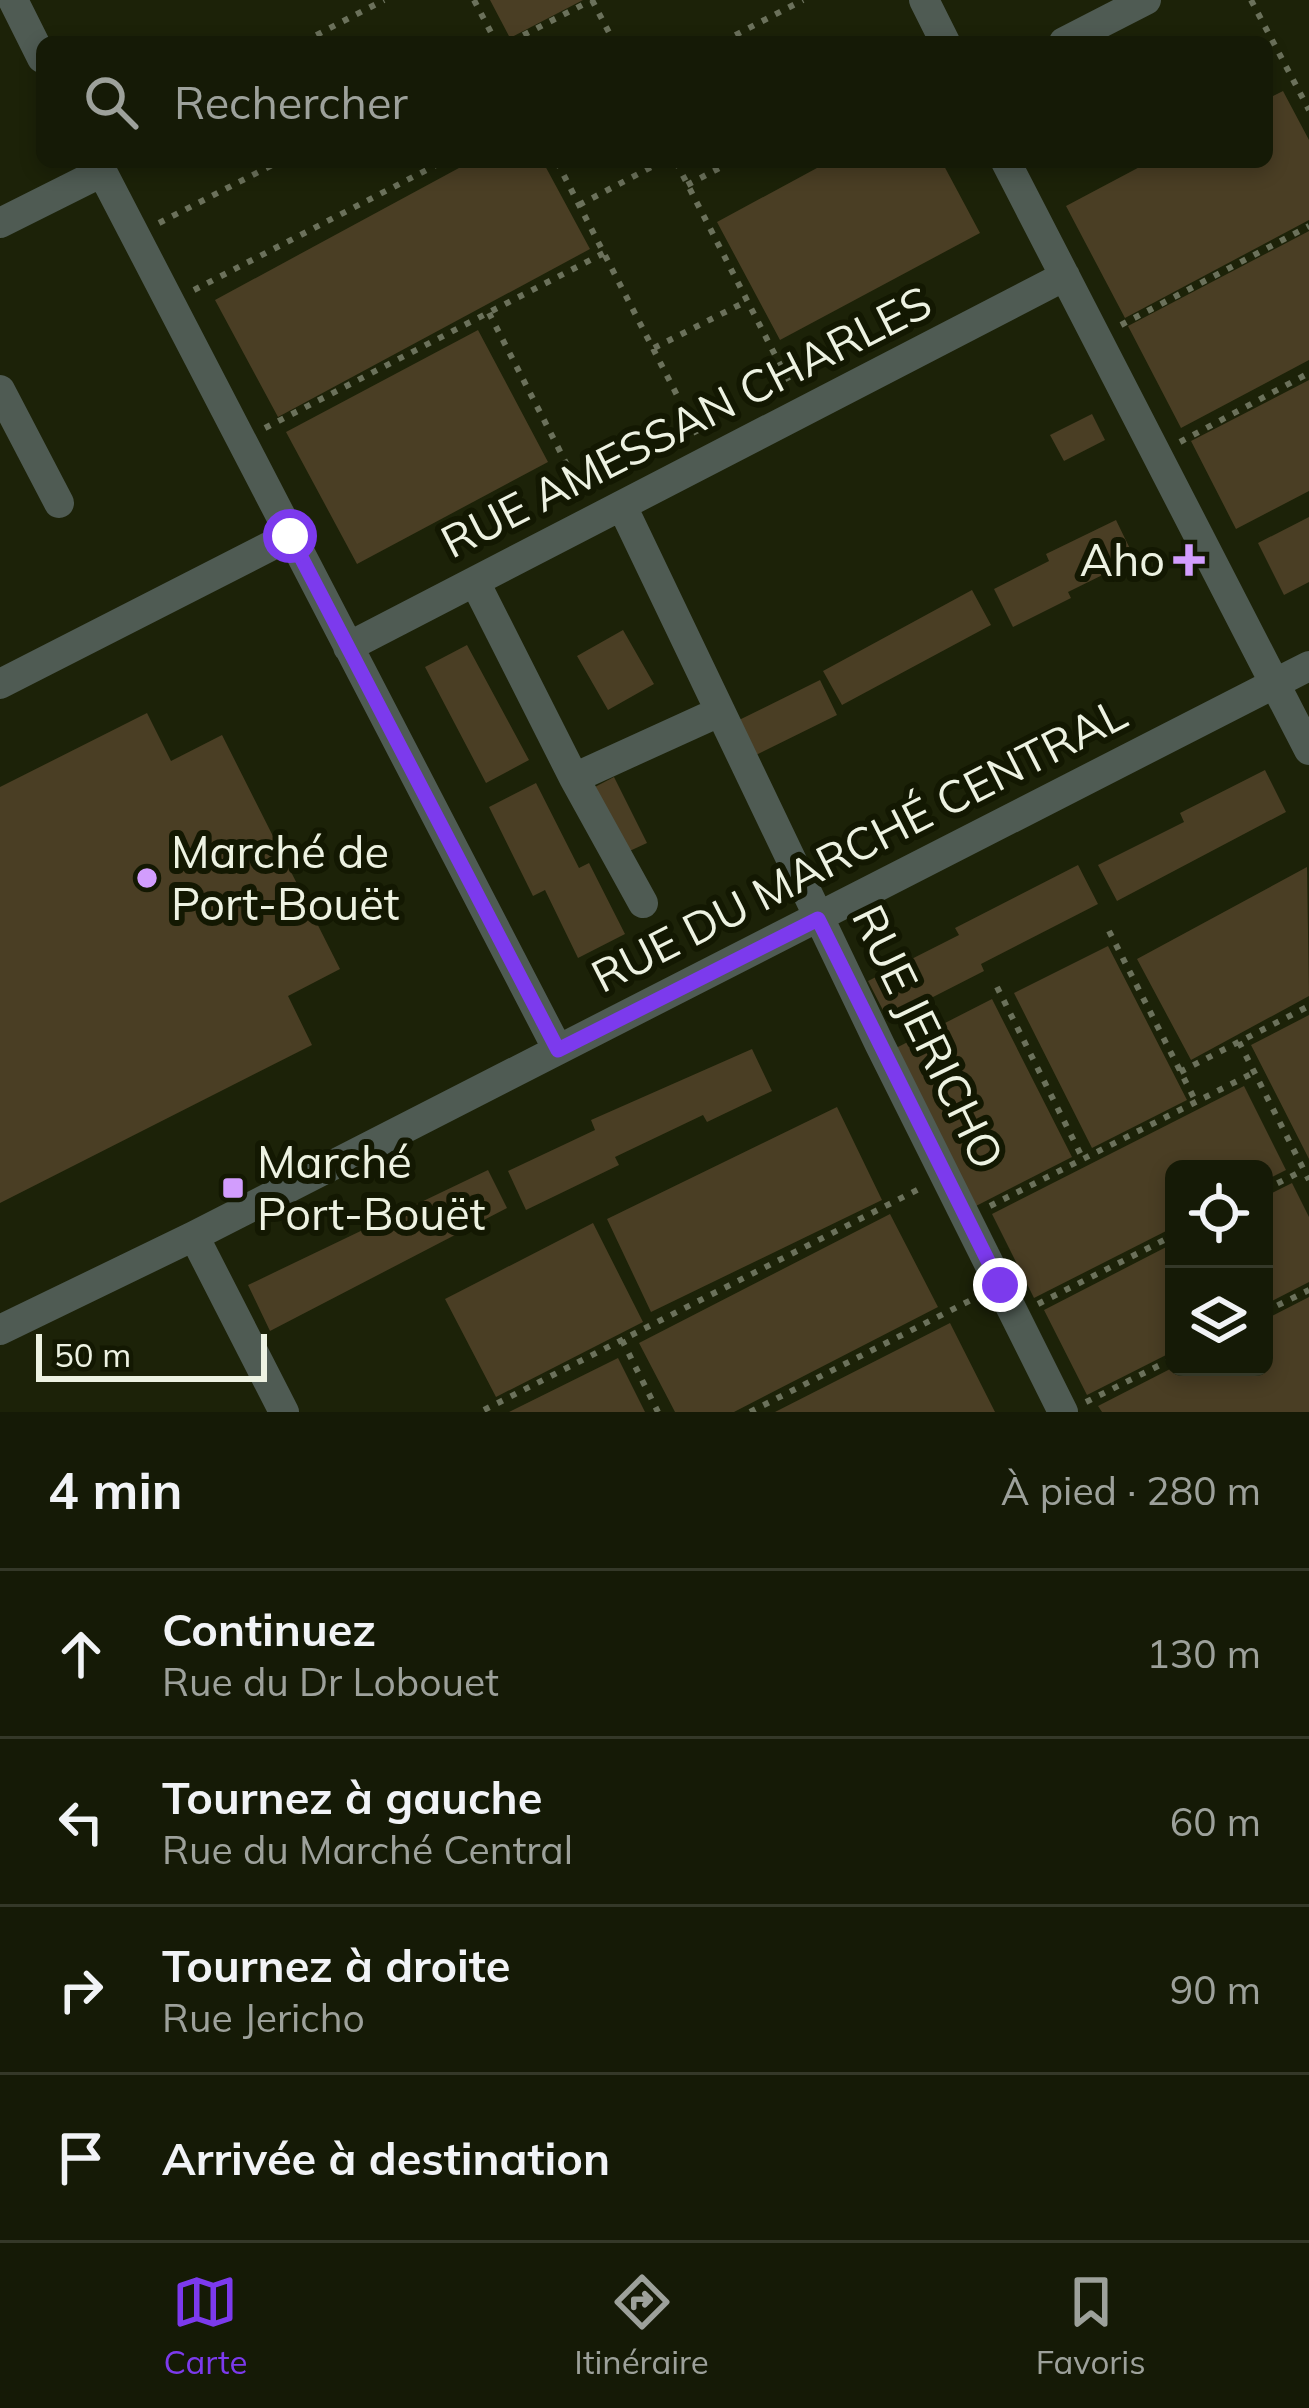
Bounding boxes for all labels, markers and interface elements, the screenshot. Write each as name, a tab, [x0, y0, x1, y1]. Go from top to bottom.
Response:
search box	[36, 36, 1273, 168]
icon: search	[78, 69, 144, 135]
text: Rechercher	[174, 74, 408, 130]
street label: RUE AMESSAN CHARLES	[431, 273, 940, 569]
route start	[263, 509, 317, 563]
place label: Aho	[1080, 531, 1165, 587]
marker: Aho	[1176, 547, 1202, 573]
street label: RUE DU MARCHÉ CENTRAL	[582, 685, 1135, 1004]
place label: Marché de Port-Bouët	[171, 823, 400, 931]
marker: Marché de Port-Bouët	[134, 865, 160, 891]
street label: RUE JERICHO	[841, 896, 1017, 1177]
place label: Marché Port-Bouët	[257, 1133, 486, 1241]
map controls	[1165, 1160, 1273, 1376]
button: locate	[1165, 1160, 1273, 1268]
marker: Marché Port-Bouët	[220, 1175, 246, 1201]
route end	[973, 1258, 1027, 1312]
button: layers	[1165, 1268, 1273, 1376]
scale bar	[36, 1328, 267, 1381]
text: 50 m	[54, 1334, 131, 1375]
text: 4 min	[48, 1458, 183, 1522]
text: À pied · 280 m	[1001, 1466, 1261, 1515]
text: Continuez	[162, 1601, 376, 1657]
icon: ahead	[48, 1621, 114, 1687]
text: 130 m	[1146, 1629, 1261, 1678]
text: Rue du Dr Lobouet	[162, 1657, 499, 1706]
text: Tournez à gauche	[162, 1769, 542, 1825]
icon: left	[48, 1789, 114, 1855]
text: 60 m	[1170, 1797, 1261, 1846]
text: Rue du Marché Central	[162, 1825, 573, 1874]
text: Tournez à droite	[162, 1937, 510, 1993]
icon: right	[48, 1957, 114, 2023]
text: 90 m	[1170, 1965, 1261, 2014]
text: Rue Jericho	[162, 1993, 365, 2042]
icon: arrive	[48, 2125, 114, 2191]
text: Arrivée à destination	[162, 2130, 610, 2186]
tab: Carte	[163, 2269, 247, 2382]
tab: Itinéraire	[574, 2269, 709, 2382]
tab: Favoris	[1036, 2269, 1146, 2382]

